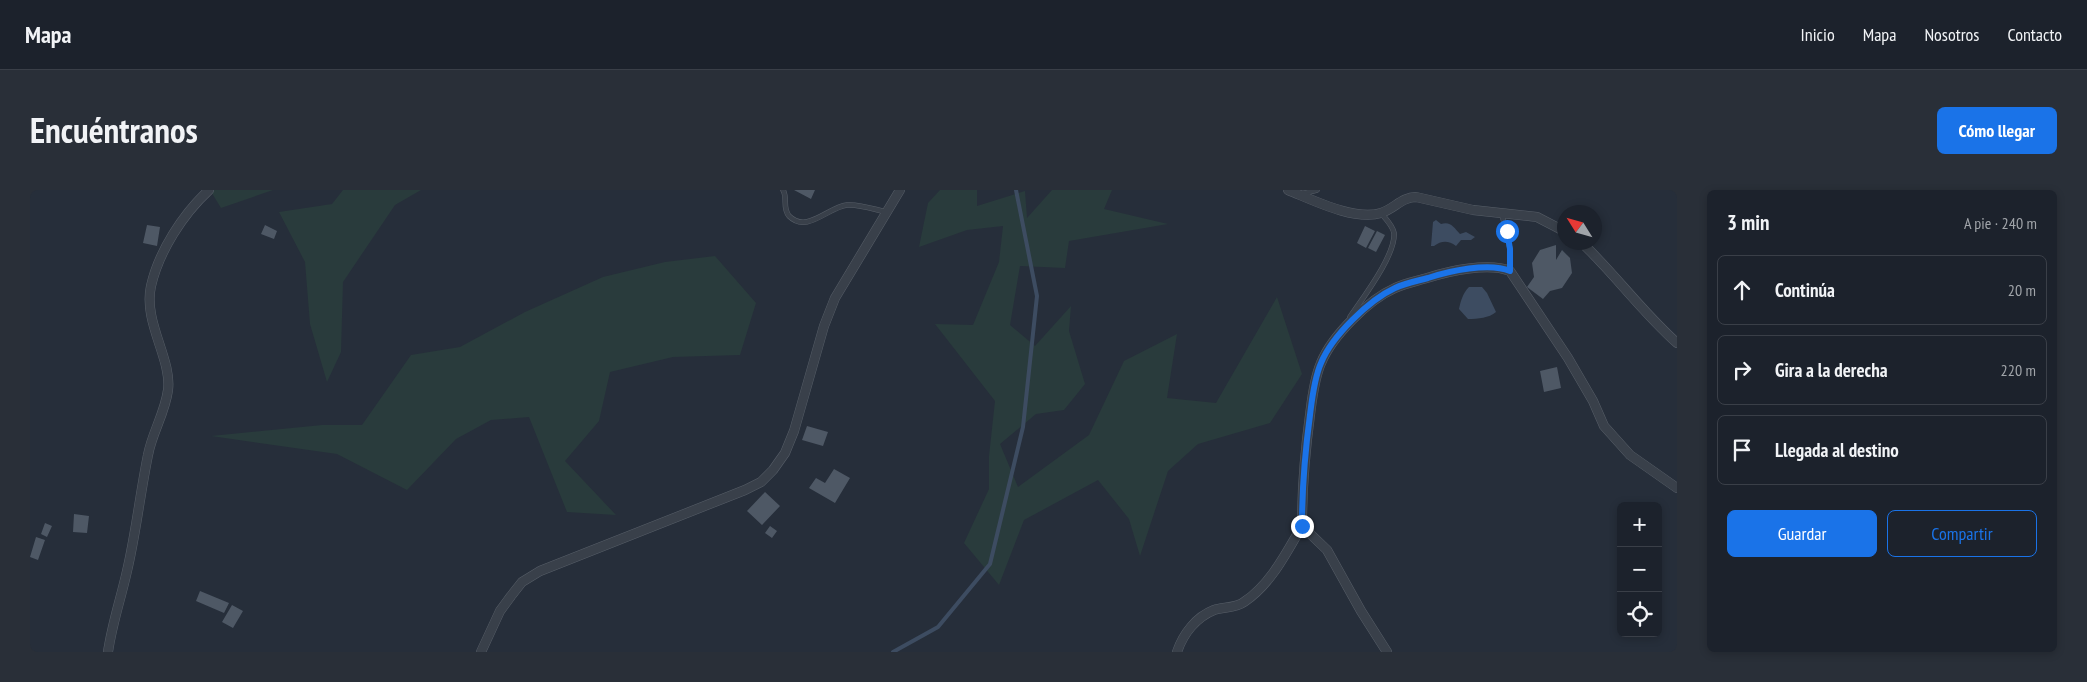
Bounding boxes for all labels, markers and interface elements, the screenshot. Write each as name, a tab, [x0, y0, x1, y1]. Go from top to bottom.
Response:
text: Mapa	[25, 19, 72, 50]
text: Inicio	[1801, 23, 1835, 46]
text: Mapa	[1863, 23, 1896, 46]
text: Nosotros	[1924, 23, 1979, 46]
text: Contacto	[2007, 23, 2062, 46]
text: Encuéntranos	[30, 107, 198, 153]
button: Cómo llegar	[1937, 107, 2057, 154]
north arrow	[1557, 205, 1602, 250]
text: 3 min	[1727, 209, 1769, 236]
text: A pie · 240 m	[1964, 213, 2037, 233]
route start	[1496, 220, 1519, 243]
icon: ahead	[1728, 276, 1756, 304]
text: Continúa	[1775, 278, 1835, 302]
text: 20 m	[2008, 280, 2036, 300]
icon: right	[1728, 356, 1756, 384]
text: Gira a la derecha	[1775, 358, 1888, 382]
text: 220 m	[2001, 360, 2036, 380]
icon: arrive	[1728, 436, 1756, 464]
text: Llegada al destino	[1775, 438, 1899, 462]
map controls	[1617, 502, 1662, 637]
button: +	[1617, 502, 1662, 547]
button: Guardar	[1727, 510, 1877, 557]
button: Compartir	[1887, 510, 2037, 557]
route end	[1291, 515, 1314, 538]
button: −	[1617, 547, 1662, 592]
button: locate	[1617, 592, 1662, 637]

